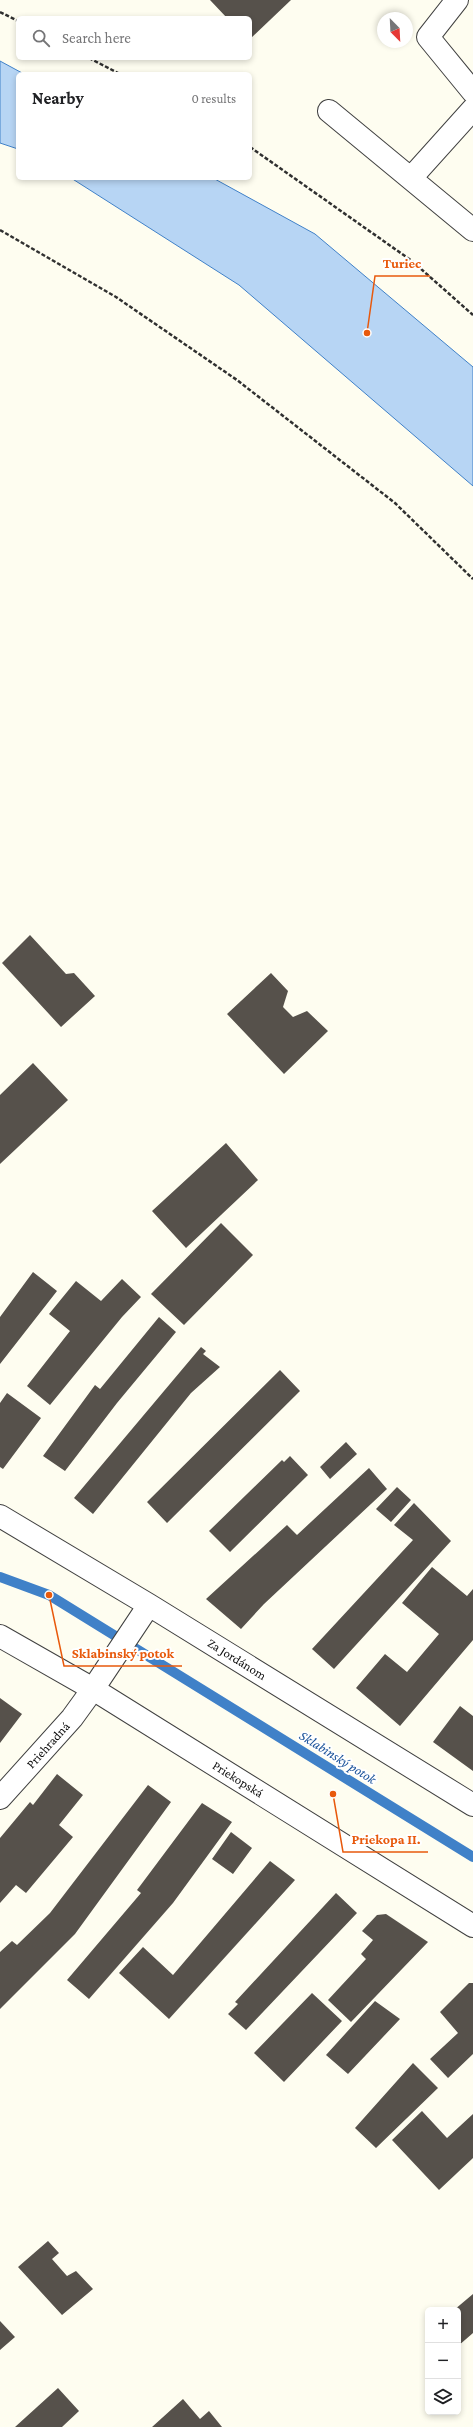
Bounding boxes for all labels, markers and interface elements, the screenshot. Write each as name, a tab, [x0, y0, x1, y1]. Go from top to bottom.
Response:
north arrow	[377, 12, 413, 48]
search box	[16, 16, 252, 60]
icon: search	[30, 27, 52, 49]
text: Search here	[62, 30, 131, 46]
text: Nearby	[32, 89, 84, 108]
text: 0 results	[191, 91, 236, 106]
callout: Turiec	[375, 250, 430, 276]
text: Turiec	[383, 255, 422, 271]
street label: Za Jordánom	[205, 1635, 270, 1683]
callout: Sklabinský potok	[64, 1640, 182, 1666]
text: Sklabinský potok	[72, 1645, 175, 1661]
street label: Priehradná	[23, 1719, 73, 1771]
water label: Sklabinský potok	[297, 1727, 380, 1787]
street label: Priekopská	[210, 1758, 266, 1800]
callout: Priekopa II.	[343, 1826, 428, 1852]
text: Priekopa II.	[351, 1831, 421, 1847]
map controls	[425, 2307, 461, 2415]
button: +	[425, 2307, 461, 2343]
button: −	[425, 2343, 461, 2379]
button: layers	[425, 2379, 461, 2415]

